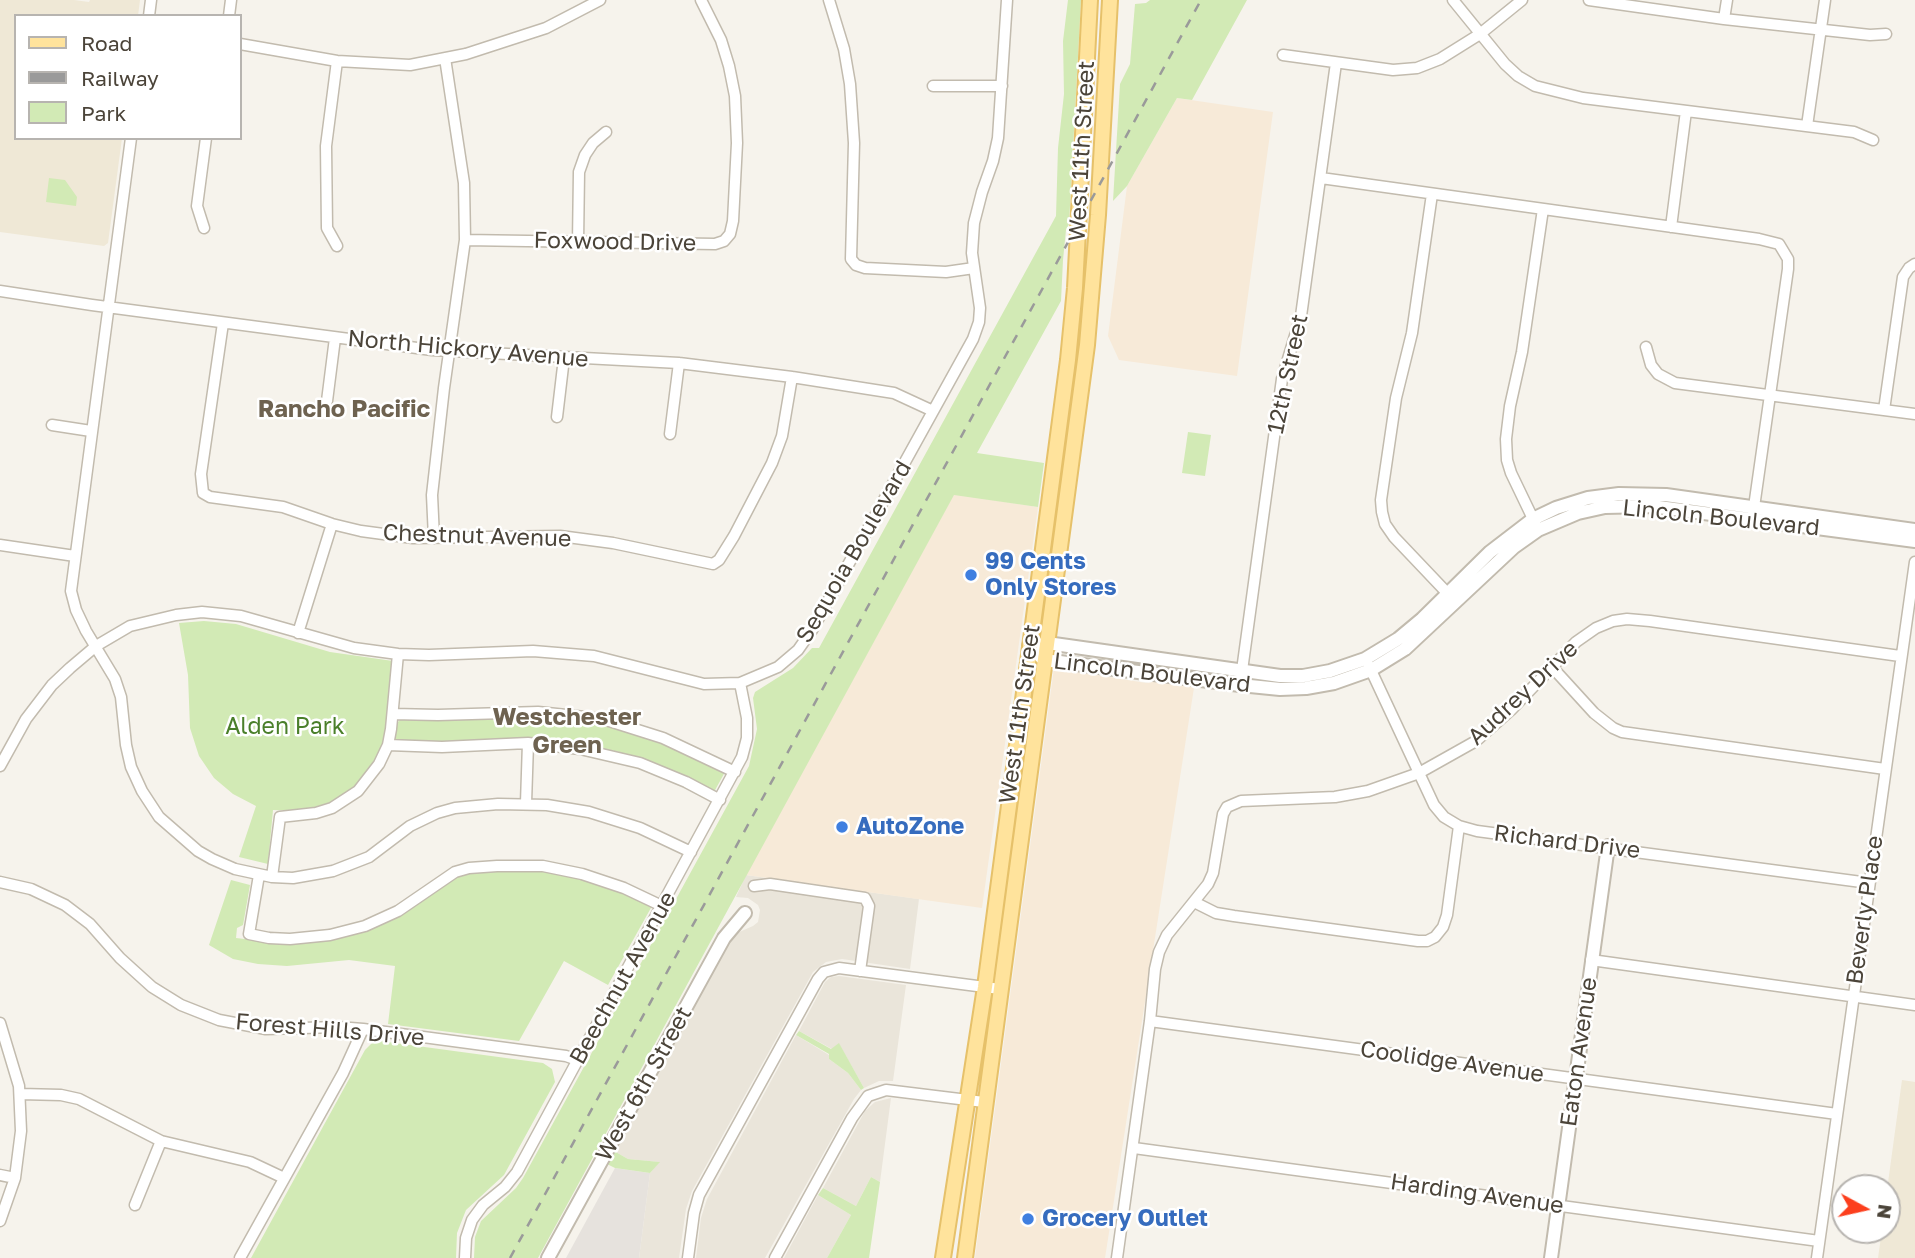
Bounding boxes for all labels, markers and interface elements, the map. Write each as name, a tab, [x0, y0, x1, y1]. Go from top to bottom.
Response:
legend	[14, 14, 242, 140]
text: Road	[81, 30, 132, 56]
street label: West 11th Street	[1063, 60, 1101, 242]
text: Railway	[81, 65, 159, 91]
text: Park	[81, 100, 126, 126]
street label: Foxwood Drive	[533, 227, 697, 257]
street label: 12th Street	[1262, 312, 1314, 436]
street label: North Hickory Avenue	[346, 325, 590, 373]
district label: Rancho Pacific	[258, 395, 430, 423]
street label: Sequoia Boulevard	[791, 456, 917, 648]
street label: Lincoln Boulevard	[1621, 494, 1821, 542]
street label: Chestnut Avenue	[382, 519, 572, 553]
place label: 99 Cents Only Stores	[985, 548, 1117, 602]
marker: 99 Cents Only Stores	[963, 567, 979, 583]
street label: West 11th Street	[994, 622, 1046, 806]
street label: Audrey Drive	[1462, 635, 1584, 751]
street label: Lincoln Boulevard	[1052, 647, 1252, 699]
district label: Westchester Green	[493, 703, 641, 759]
park label: Alden Park	[225, 713, 345, 741]
place label: AutoZone	[856, 813, 964, 841]
marker: AutoZone	[834, 819, 850, 835]
street label: Richard Drive	[1492, 819, 1642, 865]
street label: Beverly Place	[1841, 834, 1889, 986]
street label: Beechnut Avenue	[564, 887, 682, 1069]
street label: Eaton Avenue	[1555, 975, 1603, 1129]
street label: West 6th Street	[590, 1002, 698, 1166]
street label: Forest Hills Drive	[234, 1008, 426, 1052]
street label: Coolidge Avenue	[1358, 1035, 1546, 1089]
street label: Harding Avenue	[1389, 1168, 1565, 1220]
north arrow	[1831, 1174, 1901, 1244]
text: N	[1873, 1203, 1898, 1220]
place label: Grocery Outlet	[1042, 1205, 1208, 1233]
marker: Grocery Outlet	[1020, 1211, 1036, 1227]

